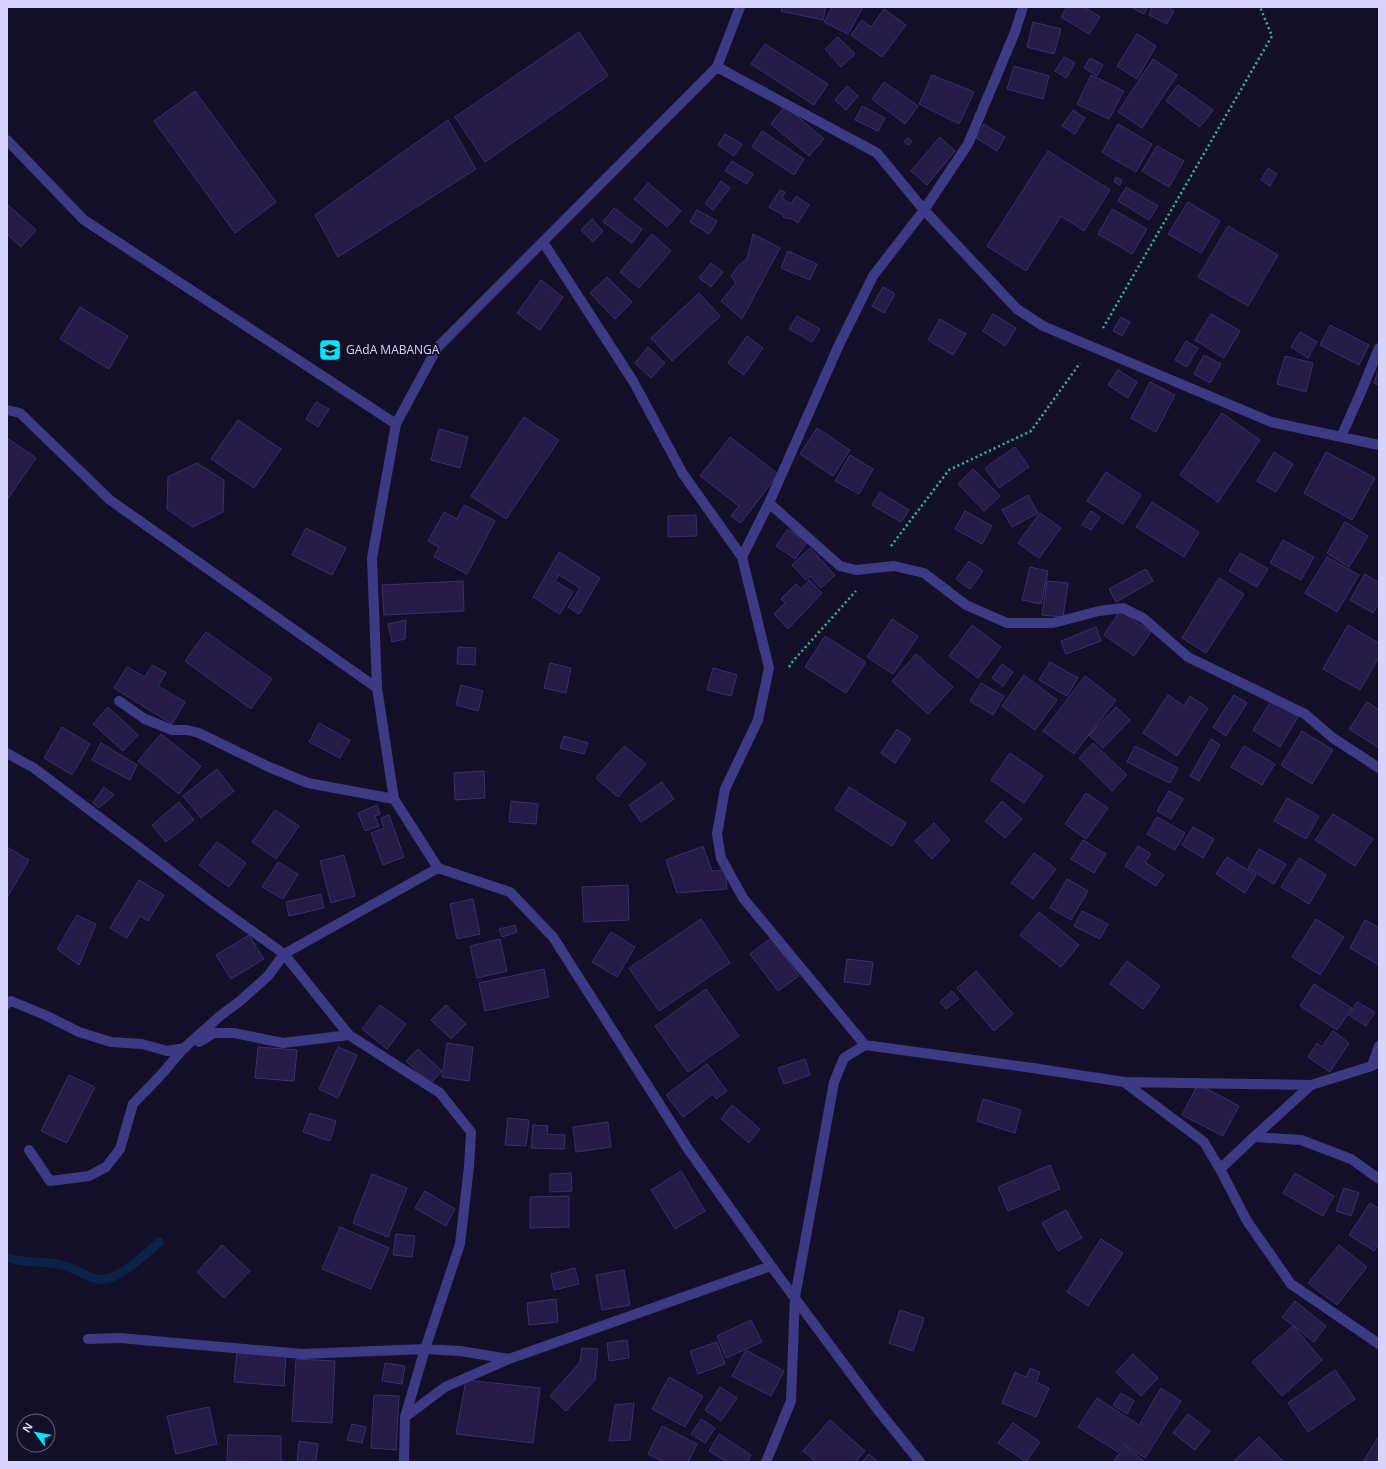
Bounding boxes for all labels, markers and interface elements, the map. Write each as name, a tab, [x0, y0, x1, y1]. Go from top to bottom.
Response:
school or university icon: GAdA MABANGA	[317, 337, 343, 363]
place label: GAdA MABANGA	[346, 341, 440, 358]
north arrow	[16, 1413, 56, 1453]
text: N	[18, 1420, 36, 1435]

